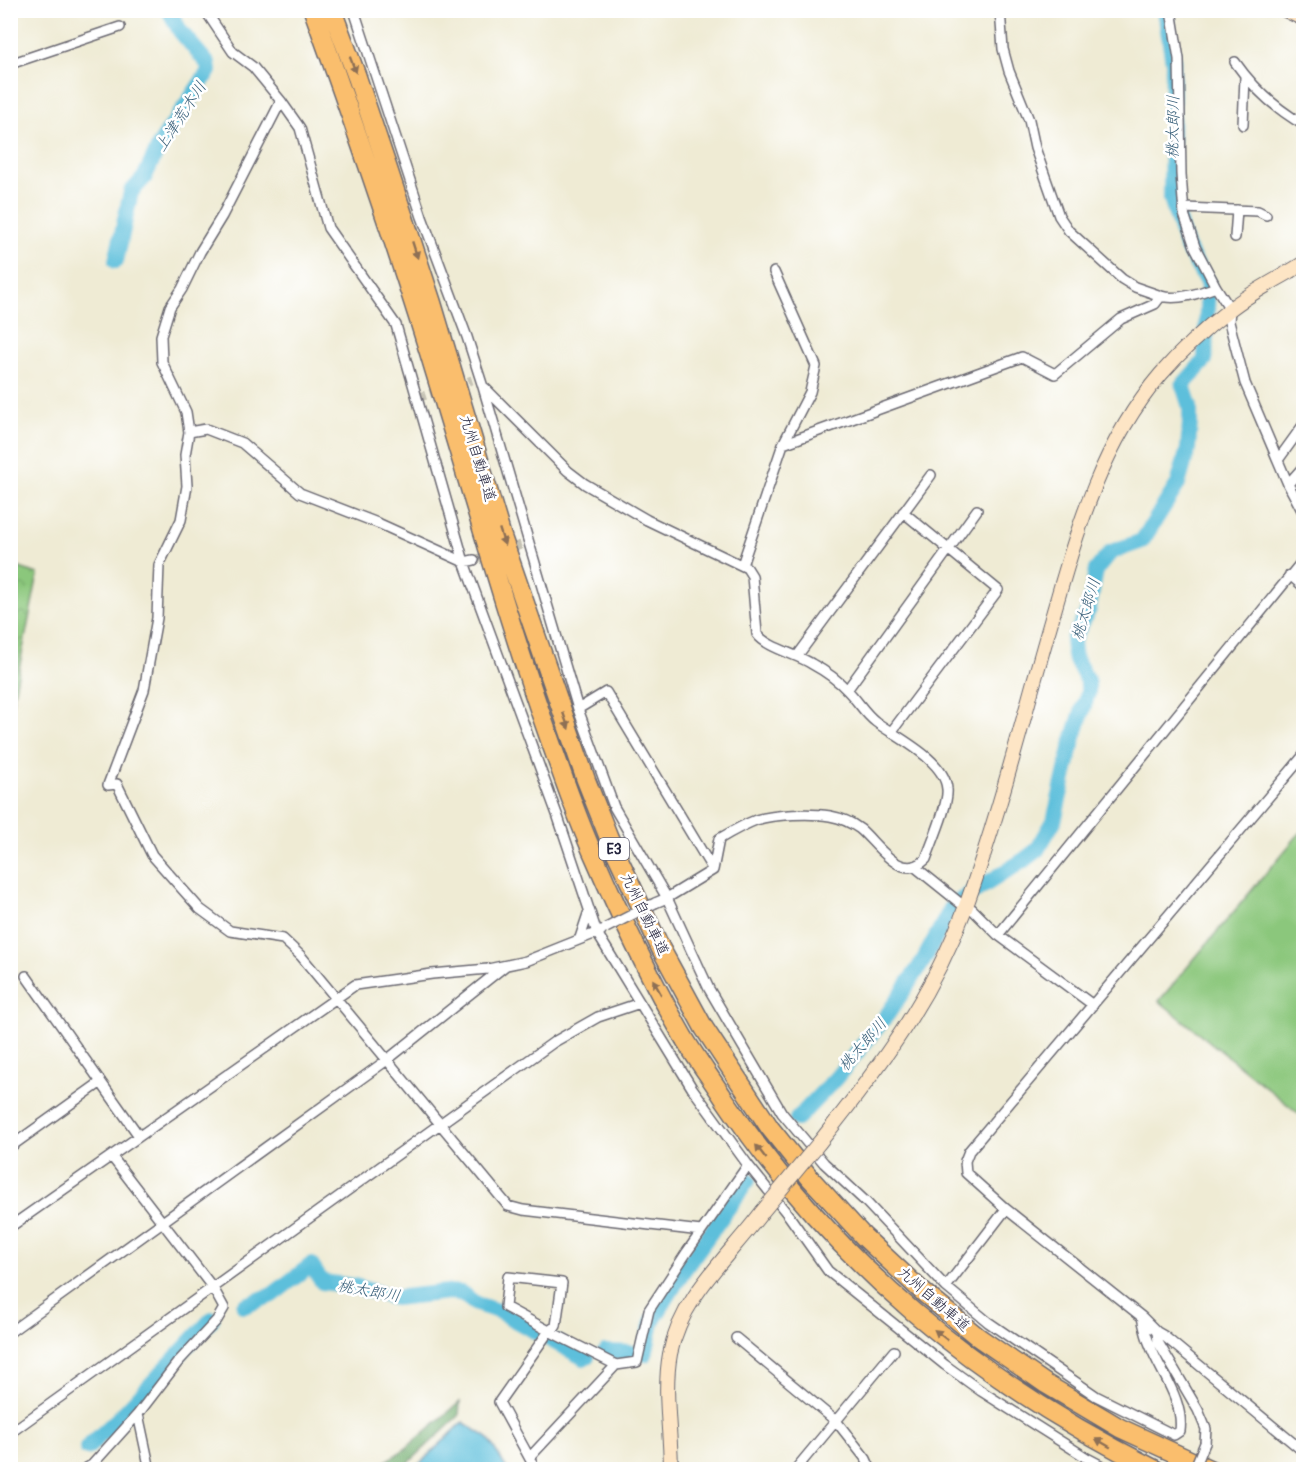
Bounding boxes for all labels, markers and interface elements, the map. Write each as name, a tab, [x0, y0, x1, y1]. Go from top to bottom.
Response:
one-way arrow	[348, 56, 358, 74]
water label: 上津荒木川	[151, 78, 211, 156]
water label: 桃太郎川	[1162, 95, 1184, 159]
one-way arrow	[410, 241, 420, 259]
street label: 九州自動車道	[455, 412, 500, 504]
one-way arrow	[498, 528, 507, 546]
water label: 桃太郎川	[1067, 576, 1105, 643]
one-way arrow	[561, 712, 571, 730]
road number: E3	[599, 838, 629, 860]
street label: 九州自動車道	[616, 870, 673, 959]
one-way arrow	[652, 978, 662, 995]
water label: 桃太郎川	[834, 1014, 891, 1075]
one-way arrow	[755, 1144, 767, 1159]
street label: 九州自動車道	[893, 1263, 974, 1336]
water label: 桃太郎川	[336, 1276, 402, 1306]
one-way arrow	[934, 1329, 950, 1341]
one-way arrow	[1094, 1438, 1111, 1448]

